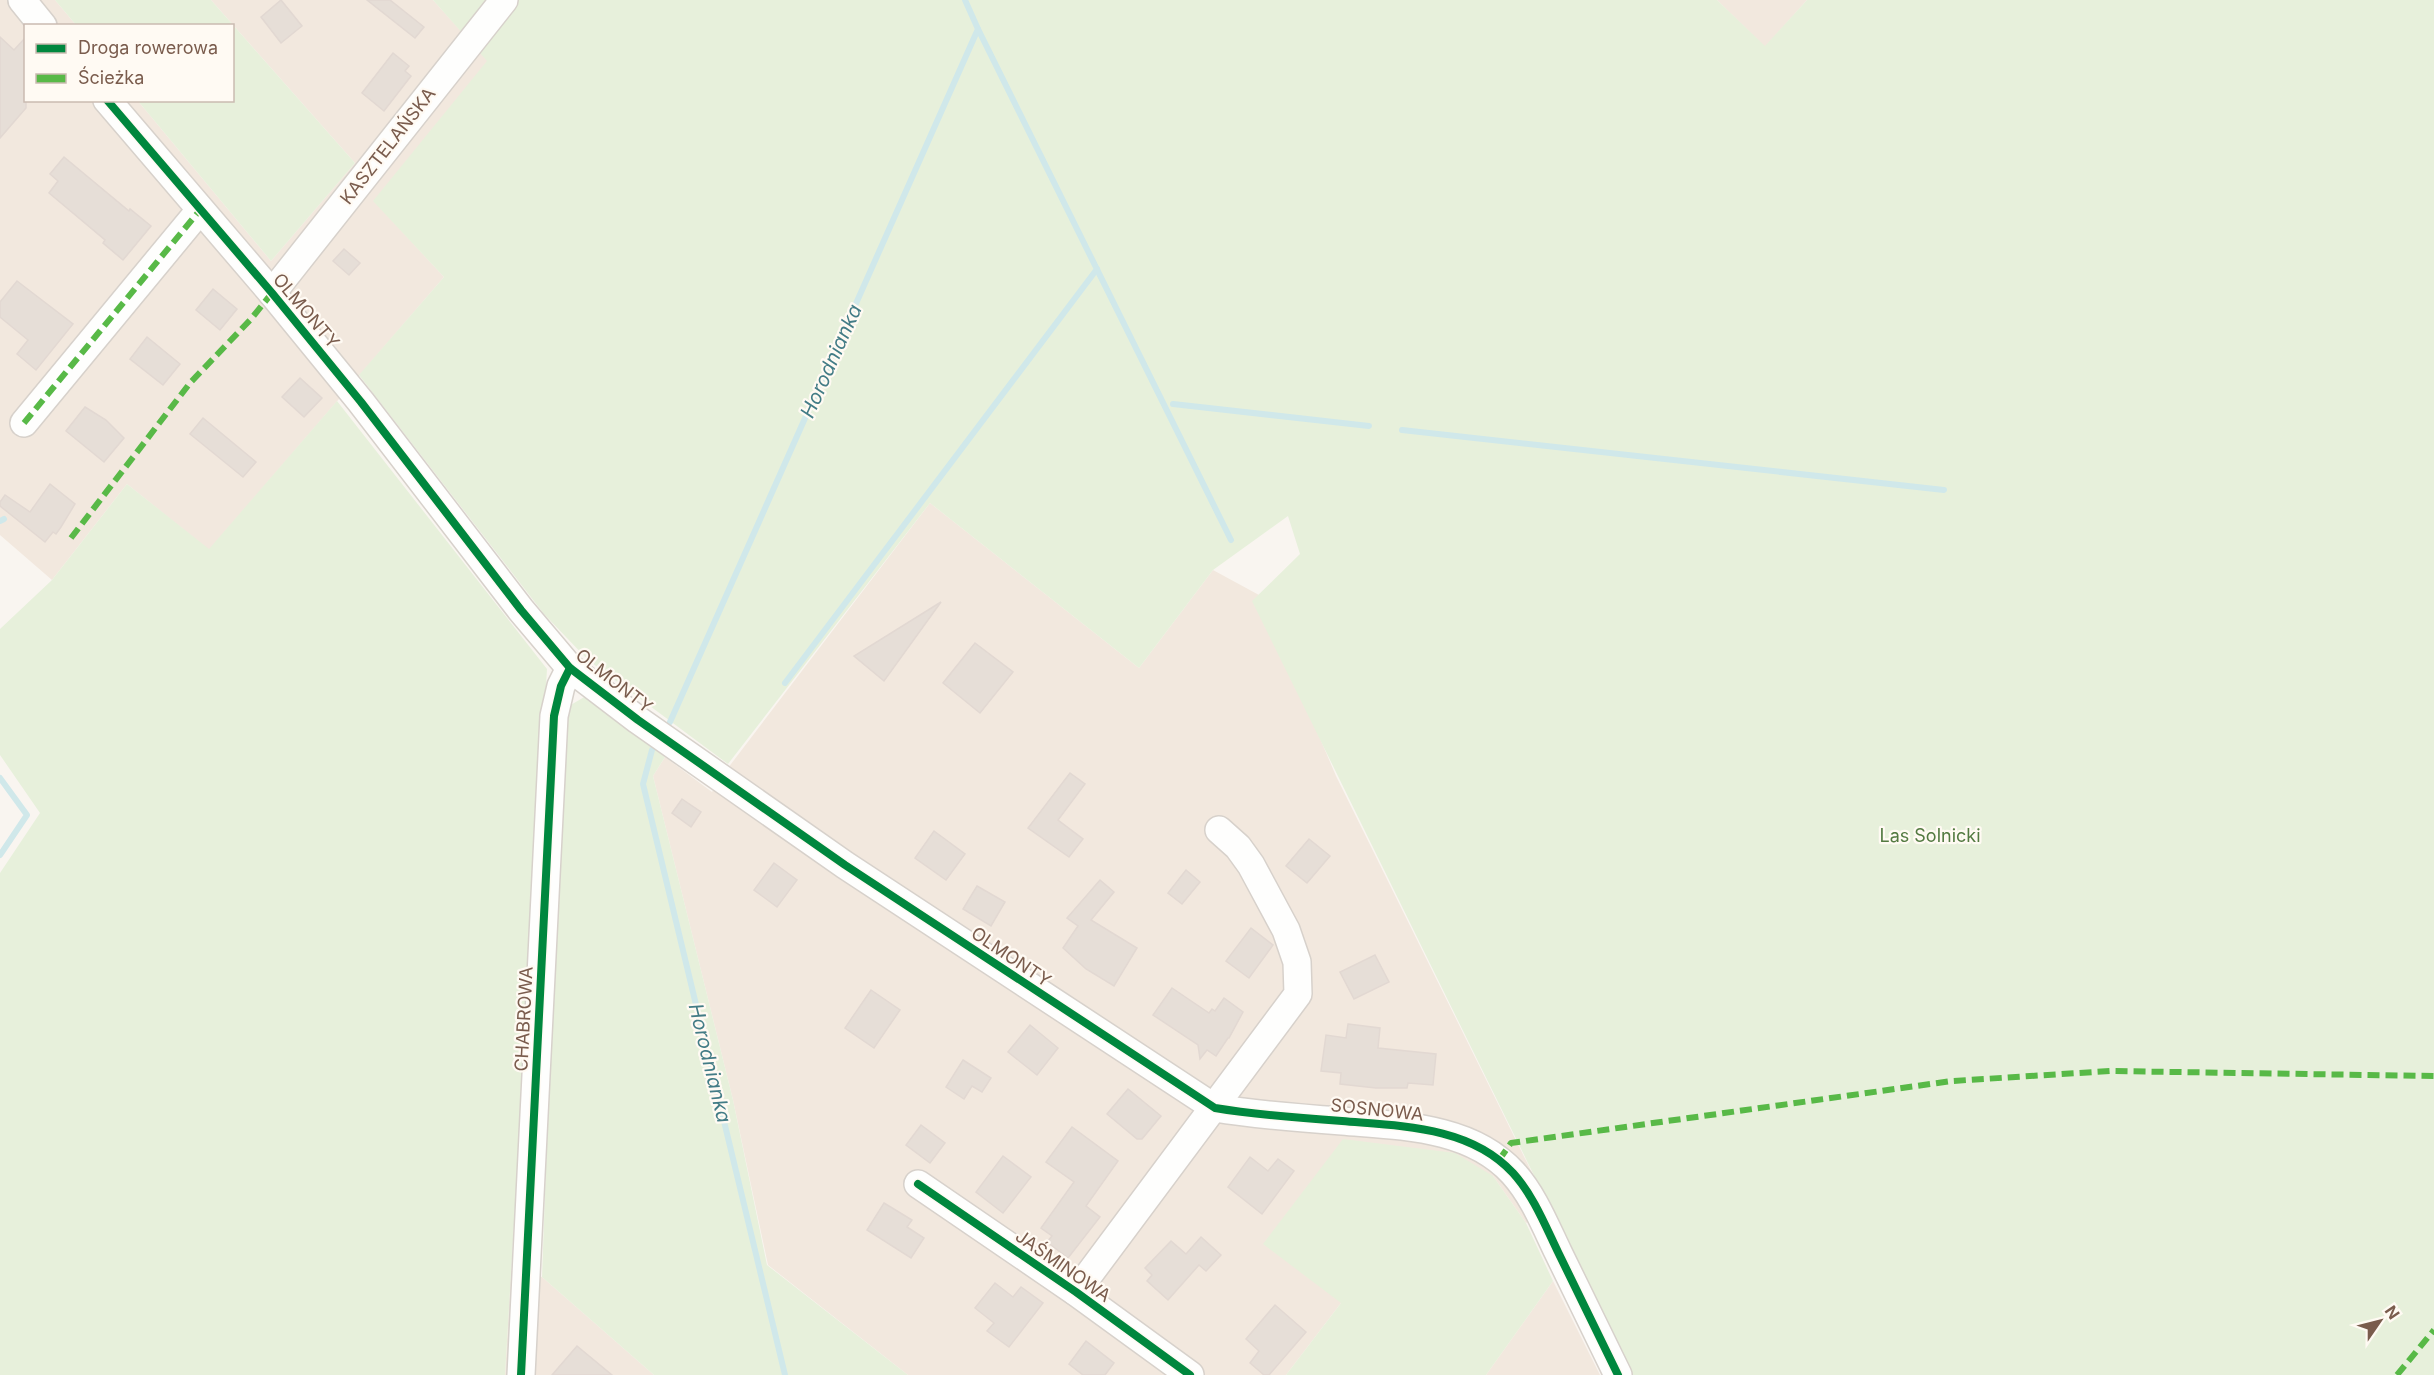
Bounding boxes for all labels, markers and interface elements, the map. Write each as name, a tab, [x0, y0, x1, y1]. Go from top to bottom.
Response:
legend	[24, 24, 234, 102]
text: Droga rowerowa	[78, 37, 218, 58]
text: Ścieżka	[78, 66, 144, 88]
street label: KASZTELAŃSKA	[335, 83, 440, 208]
street label: OLMONTY	[269, 269, 344, 353]
water label: Horodnianka	[795, 300, 867, 422]
street label: OLMONTY	[572, 644, 657, 717]
park label: Las Solnicki	[1879, 825, 1981, 846]
street label: OLMONTY	[967, 922, 1055, 991]
street label: CHABROWA	[510, 966, 537, 1072]
water label: Horodnianka	[684, 1001, 736, 1125]
street label: SOSNOWA	[1330, 1094, 1425, 1125]
street label: JAŚMINOWA	[1012, 1224, 1116, 1306]
north arrow	[2350, 1291, 2410, 1351]
text: N	[2381, 1302, 2404, 1323]

